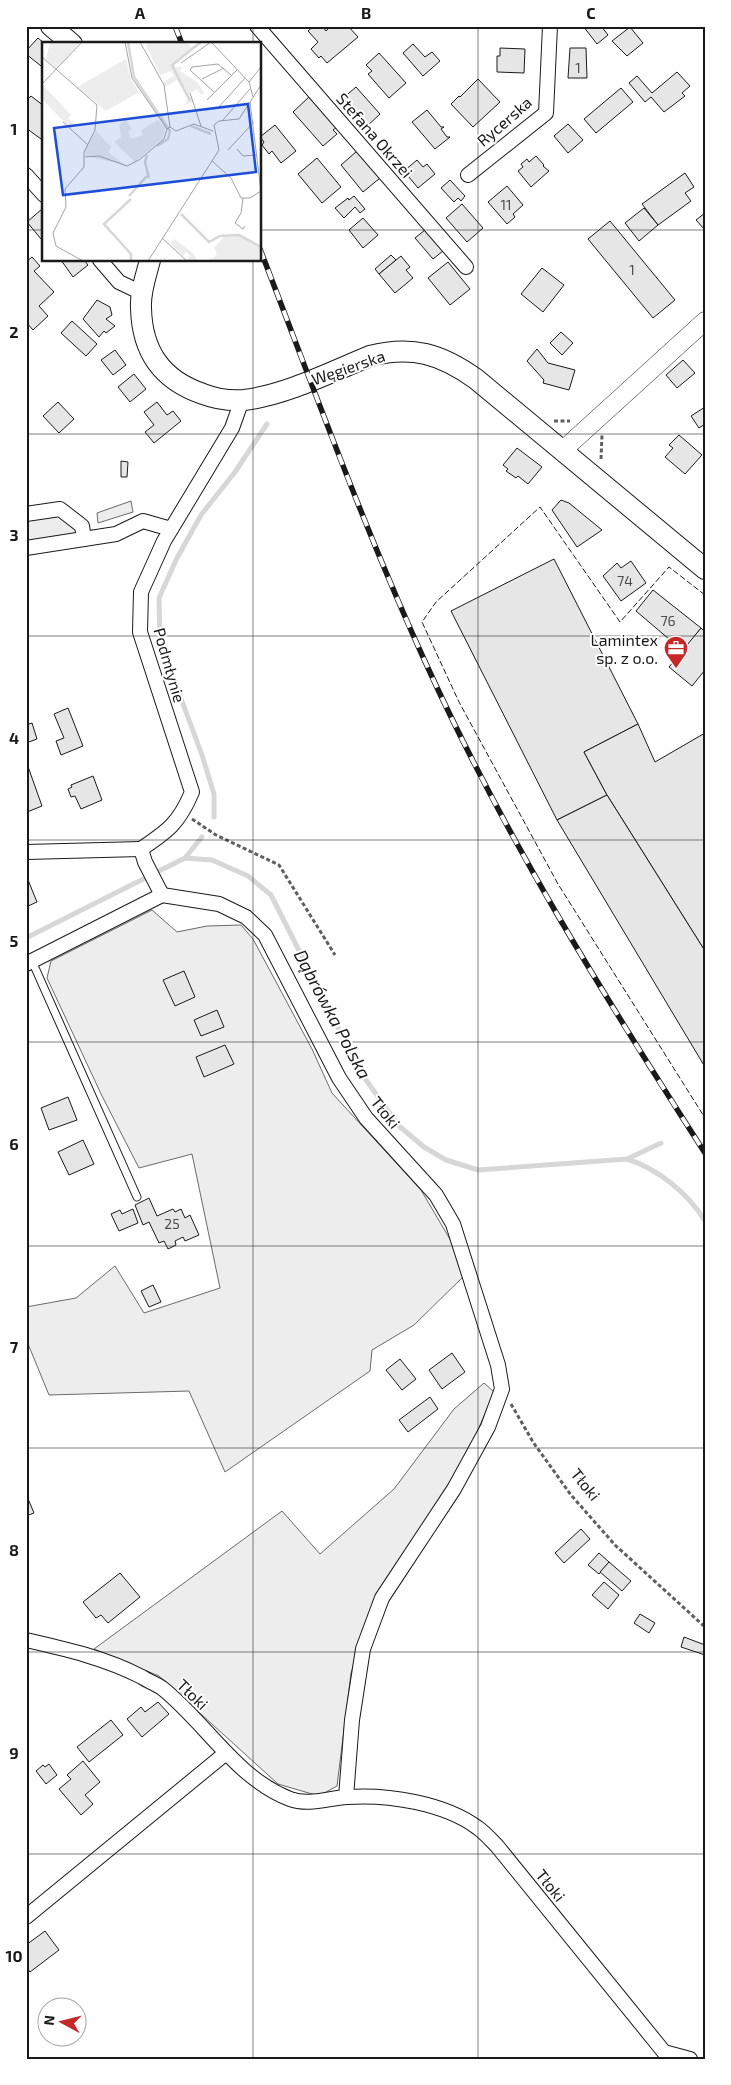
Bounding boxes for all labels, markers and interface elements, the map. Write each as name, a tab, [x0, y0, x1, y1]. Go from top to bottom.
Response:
text: A	[135, 3, 146, 22]
text: B	[361, 3, 371, 22]
text: C	[586, 3, 596, 22]
inset map	[42, 42, 261, 261]
house number: 1	[575, 59, 581, 76]
street label: Stefana Okrzei	[333, 89, 417, 181]
street label: Rycerska	[473, 92, 535, 150]
text: 1	[11, 119, 17, 138]
house number: 11	[500, 196, 512, 213]
house number: 1	[629, 261, 635, 278]
text: 2	[9, 322, 19, 341]
street label: Węgierska	[309, 346, 387, 388]
text: 3	[9, 525, 19, 544]
house number: 74	[617, 572, 633, 589]
house number: 76	[660, 612, 676, 629]
street label: Podmłynie	[150, 625, 190, 705]
place label: Lamintex sp. z o.o.	[591, 630, 659, 667]
office icon: Lamintex sp. z o.o.	[663, 635, 689, 669]
text: 4	[9, 728, 19, 747]
text: 5	[10, 931, 19, 950]
water label: Dąbrówka Polska	[290, 946, 376, 1082]
street label: Tłoki	[367, 1092, 405, 1132]
text: 6	[9, 1134, 19, 1153]
house number: 25	[164, 1215, 180, 1232]
text: 7	[10, 1337, 19, 1356]
street label: Tłoki	[567, 1464, 605, 1504]
text: 8	[9, 1540, 19, 1559]
street label: Tłoki	[174, 1675, 212, 1713]
text: 9	[9, 1743, 19, 1762]
street label: Tłoki	[532, 1865, 570, 1905]
text: 10	[5, 1946, 23, 1965]
north arrow	[38, 1998, 88, 2048]
text: N	[40, 2014, 58, 2026]

